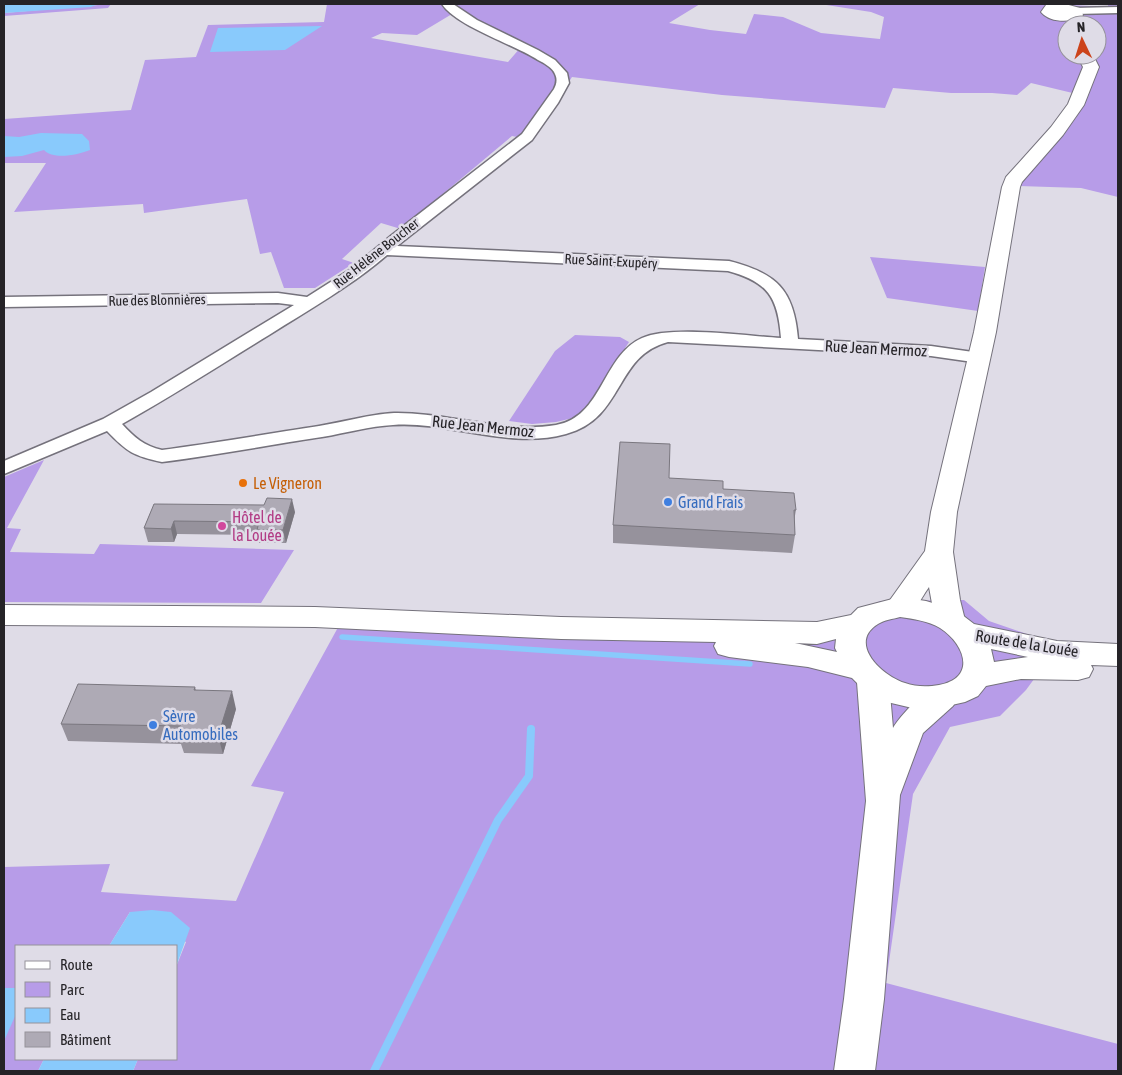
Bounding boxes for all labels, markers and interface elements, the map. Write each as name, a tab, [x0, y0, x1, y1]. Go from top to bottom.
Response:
north arrow	[1057, 15, 1107, 65]
text: N	[1076, 19, 1086, 35]
street label: Rue Hélène Boucher	[330, 214, 423, 291]
street label: Rue Saint-Exupéry	[564, 251, 658, 271]
street label: Rue des Blonnières	[108, 291, 206, 309]
street label: Rue Jean Mermoz	[824, 336, 928, 360]
street label: Rue Jean Mermoz	[431, 412, 535, 440]
place label: Le Vigneron	[253, 474, 322, 493]
marker: Le Vigneron	[237, 477, 249, 489]
place label: Grand Frais	[678, 493, 744, 511]
marker: Grand Frais	[662, 496, 674, 508]
place label: Hôtel de la Louée	[232, 508, 282, 544]
marker: Hôtel de la Louée	[216, 520, 228, 532]
street label: Route de la Louée	[974, 626, 1080, 660]
place label: Sèvre Automobiles	[163, 707, 238, 743]
marker: Sèvre Automobiles	[147, 719, 159, 731]
legend	[15, 945, 178, 1060]
text: Route	[60, 956, 93, 973]
text: Parc	[60, 981, 84, 998]
text: Eau	[60, 1006, 81, 1023]
text: Bâtiment	[60, 1031, 111, 1048]

